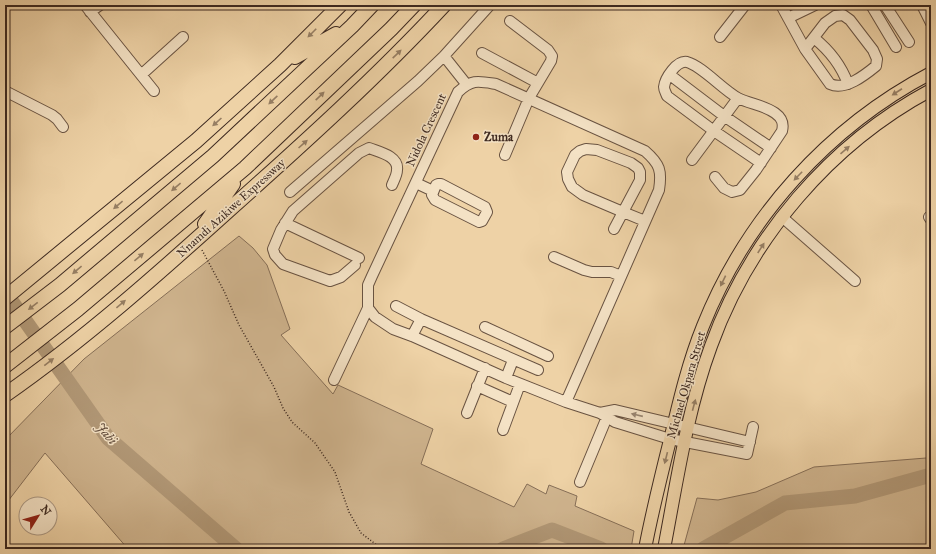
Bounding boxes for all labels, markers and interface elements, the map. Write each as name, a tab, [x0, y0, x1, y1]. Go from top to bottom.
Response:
one-way arrow	[307, 28, 317, 38]
one-way arrow	[392, 49, 402, 59]
one-way arrow	[891, 89, 903, 96]
street label: Nidola Crescent	[403, 91, 449, 169]
one-way arrow	[315, 92, 325, 101]
one-way arrow	[268, 96, 278, 105]
one-way arrow	[212, 117, 223, 126]
place label: Zuma	[484, 130, 514, 144]
marker: Zuma	[471, 132, 481, 142]
one-way arrow	[298, 140, 307, 149]
one-way arrow	[840, 145, 851, 154]
street label: Nnamdi Azikiwe Expressway	[174, 155, 288, 260]
one-way arrow	[793, 171, 803, 181]
one-way arrow	[171, 182, 181, 191]
one-way arrow	[113, 201, 123, 210]
one-way arrow	[757, 243, 765, 253]
one-way arrow	[134, 252, 145, 261]
one-way arrow	[71, 266, 82, 275]
one-way arrow	[720, 275, 726, 287]
one-way arrow	[116, 299, 126, 308]
one-way arrow	[27, 302, 38, 311]
street label: Michael Okpara Street	[664, 329, 708, 440]
one-way arrow	[44, 358, 55, 366]
one-way arrow	[691, 399, 697, 411]
one-way arrow	[630, 411, 643, 417]
water label: Jabi	[92, 419, 120, 448]
one-way arrow	[662, 451, 668, 464]
north arrow	[18, 496, 58, 536]
text: N	[38, 503, 54, 518]

